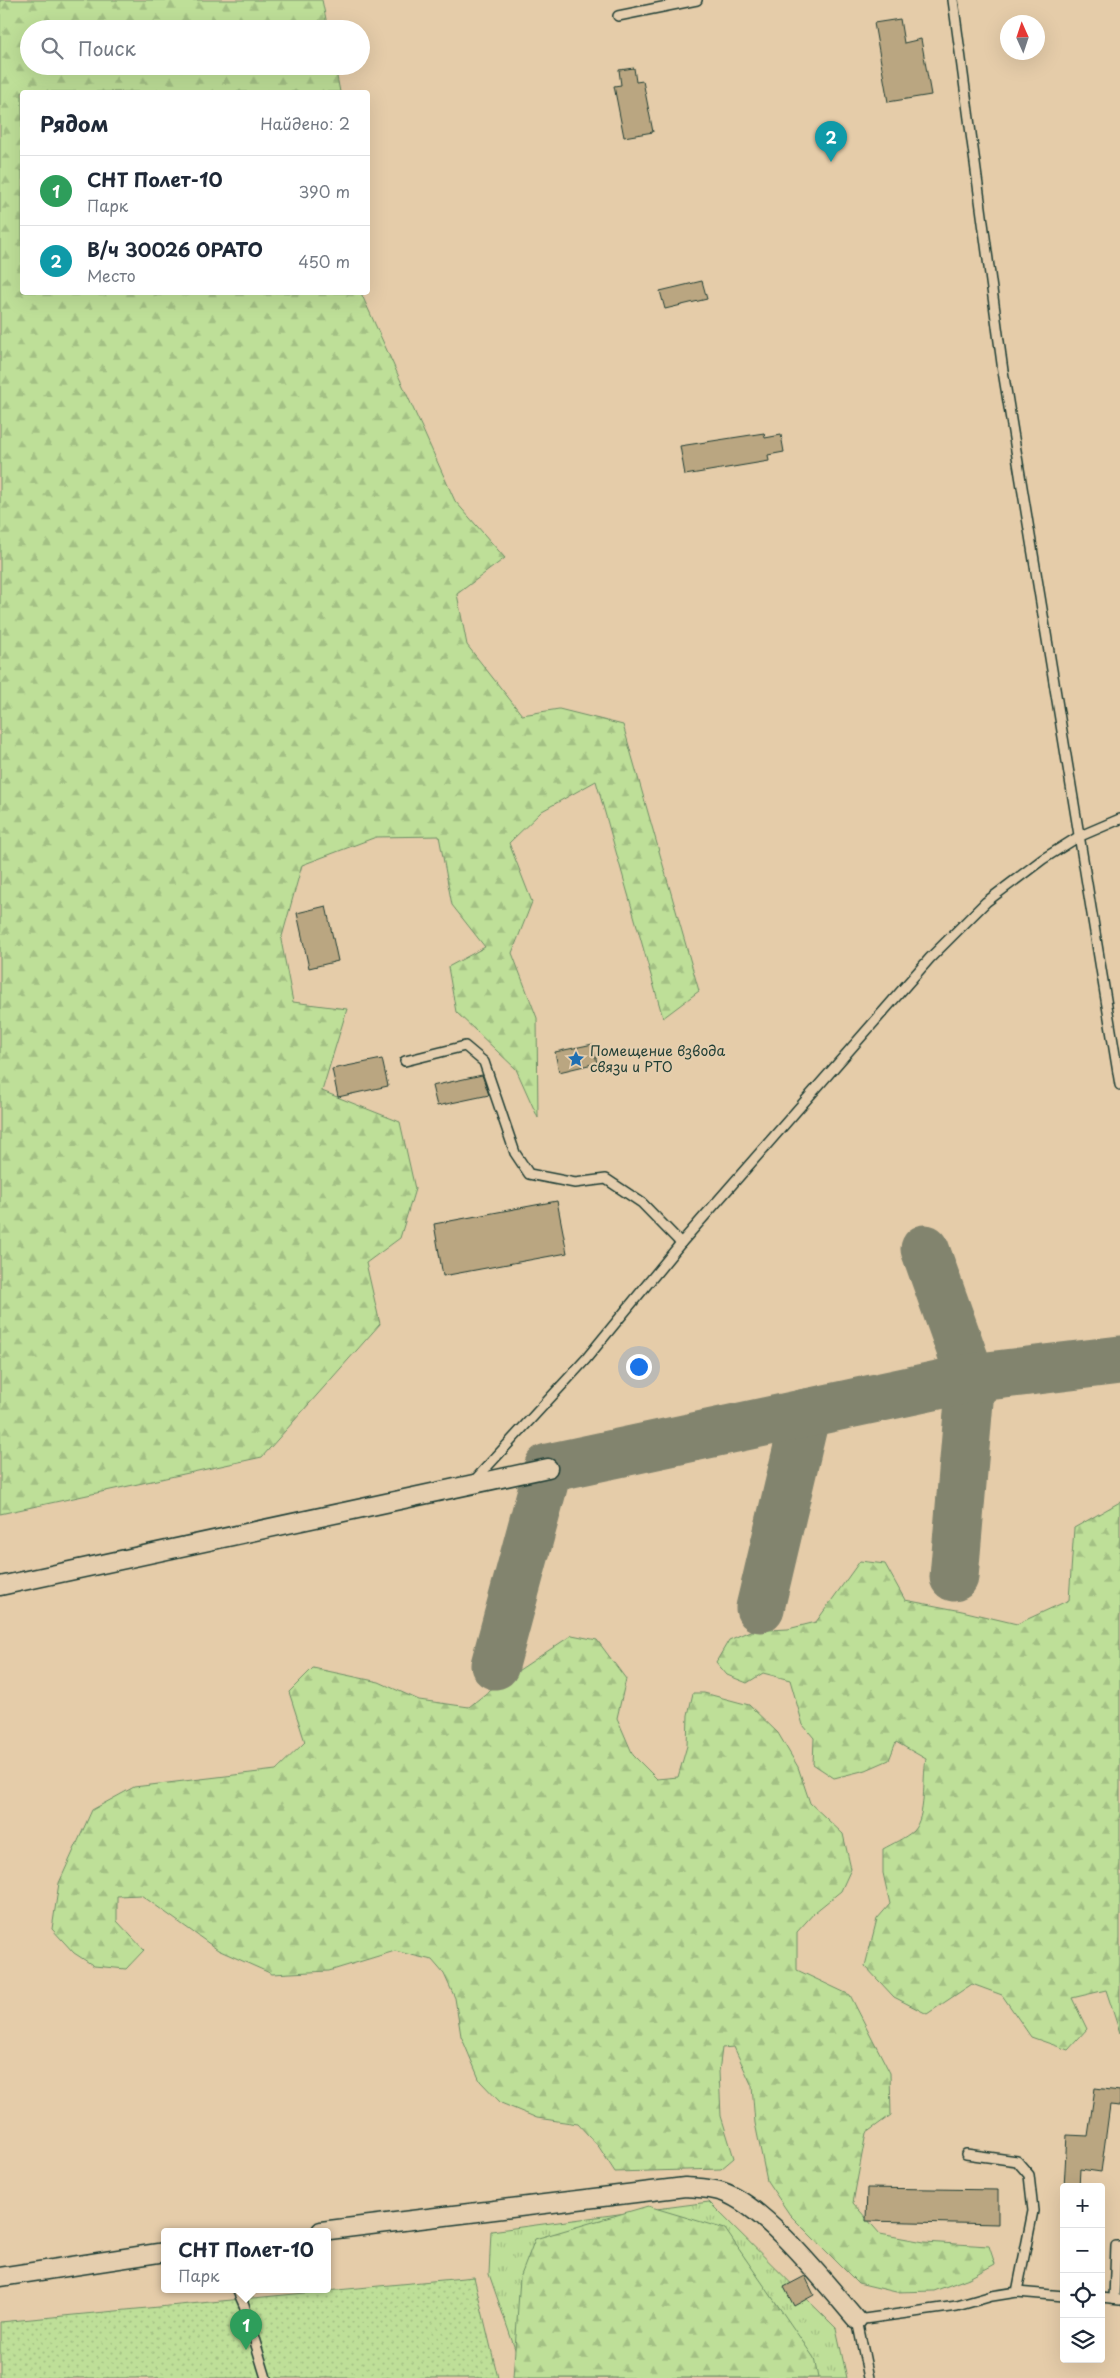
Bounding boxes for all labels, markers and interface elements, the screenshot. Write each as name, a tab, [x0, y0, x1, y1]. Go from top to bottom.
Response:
north arrow	[1000, 15, 1045, 60]
search box	[20, 20, 370, 75]
icon: search	[38, 34, 66, 62]
text: Поиск	[78, 34, 136, 62]
text: Рядом	[40, 107, 108, 139]
text: Найдено: 2	[260, 111, 350, 135]
pin: 2	[815, 121, 847, 162]
text: СНТ Полет-10	[87, 165, 223, 193]
text: 1	[52, 179, 60, 203]
text: 390 m	[299, 179, 350, 203]
text: Парк	[87, 193, 128, 217]
text: В/ч 30026 ОРАТО	[87, 235, 263, 263]
text: 2	[50, 249, 62, 273]
text: 450 m	[298, 249, 350, 273]
text: Место	[87, 263, 136, 287]
place label: Помещение взвода связи и РТО	[590, 1040, 725, 1077]
place icon: Помещение взвода связи и РТО	[566, 1049, 586, 1069]
your location	[626, 1354, 652, 1380]
map controls	[1060, 2183, 1105, 2363]
button: +	[1060, 2183, 1105, 2228]
popup	[161, 2228, 331, 2293]
button: −	[1060, 2228, 1105, 2273]
text: СНТ Полет-10	[178, 2235, 314, 2263]
text: Парк	[178, 2263, 220, 2287]
button: locate	[1060, 2273, 1105, 2318]
pin: 1	[230, 2309, 262, 2350]
button: layers	[1060, 2318, 1105, 2363]

